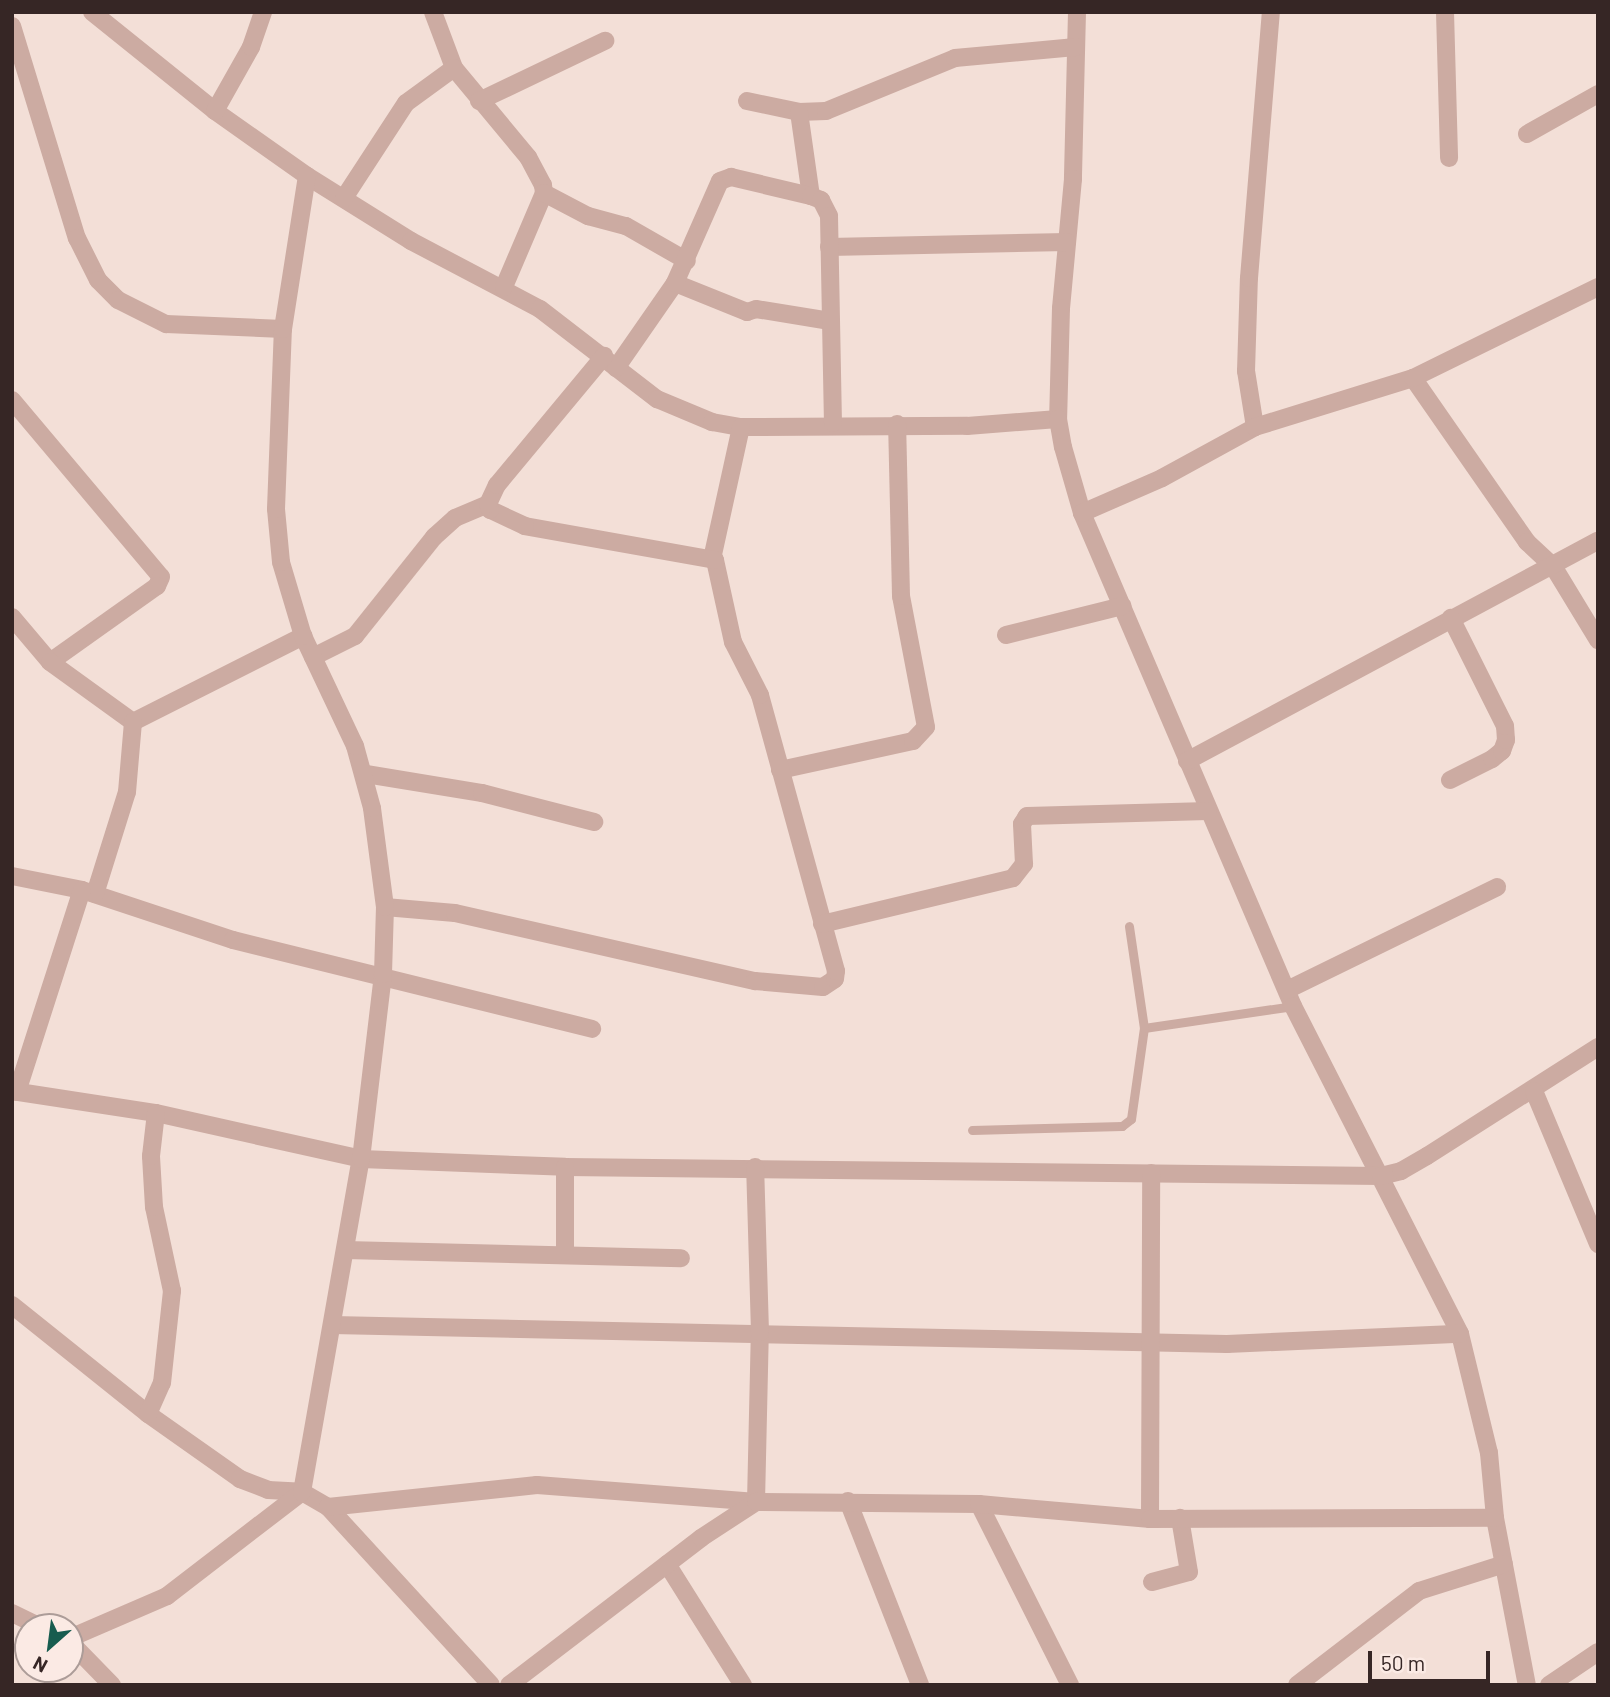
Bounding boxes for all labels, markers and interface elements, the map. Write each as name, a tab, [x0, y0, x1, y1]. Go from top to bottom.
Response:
north arrow	[14, 1613, 84, 1683]
scale bar	[1372, 1638, 1494, 1682]
text: 50 m	[1381, 1650, 1425, 1675]
text: N	[29, 1652, 51, 1678]

